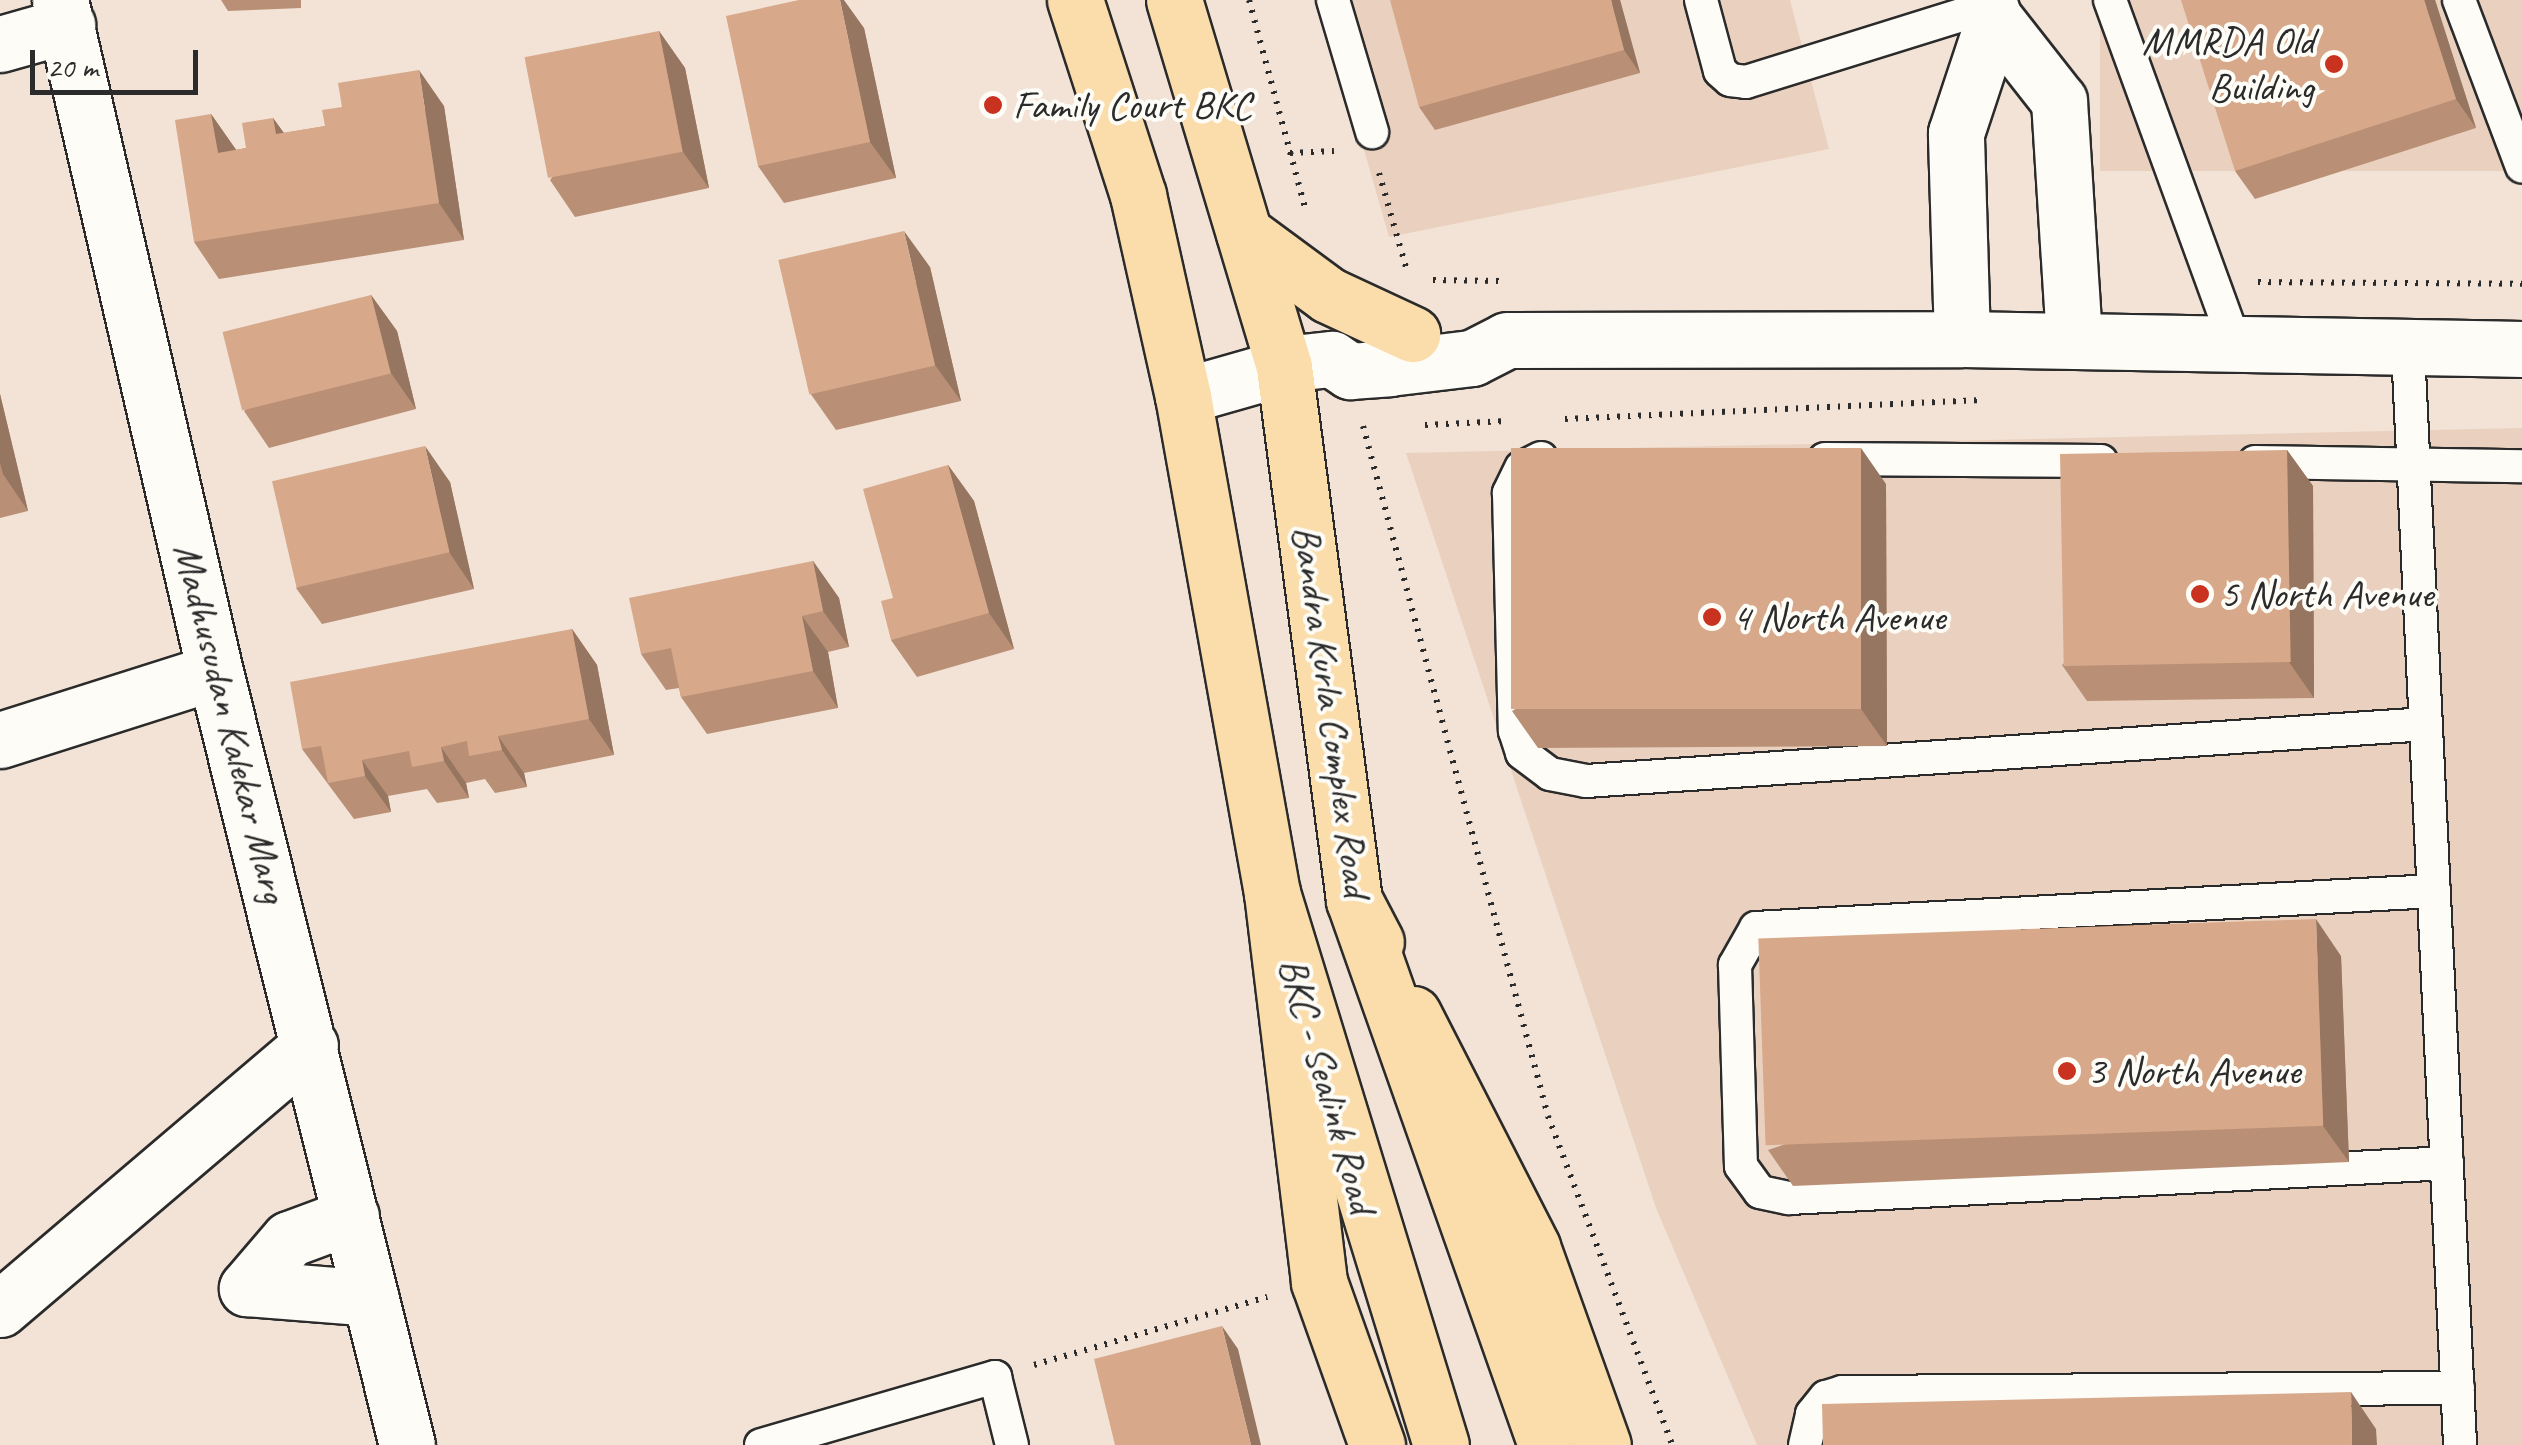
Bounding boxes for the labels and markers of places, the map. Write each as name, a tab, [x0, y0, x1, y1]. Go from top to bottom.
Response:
place label: MMRDA Old Building	[2141, 17, 2314, 111]
marker: MMRDA Old Building	[2323, 53, 2345, 75]
place label: Family Court BKC	[1013, 81, 1252, 129]
marker: Family Court BKC	[982, 94, 1004, 116]
place label: 5 North Avenue	[2220, 570, 2433, 618]
marker: 5 North Avenue	[2189, 583, 2211, 605]
place label: 4 North Avenue	[1732, 593, 1945, 641]
marker: 4 North Avenue	[1701, 606, 1723, 628]
place label: 3 North Avenue	[2087, 1047, 2300, 1095]
marker: 3 North Avenue	[2056, 1060, 2078, 1082]

